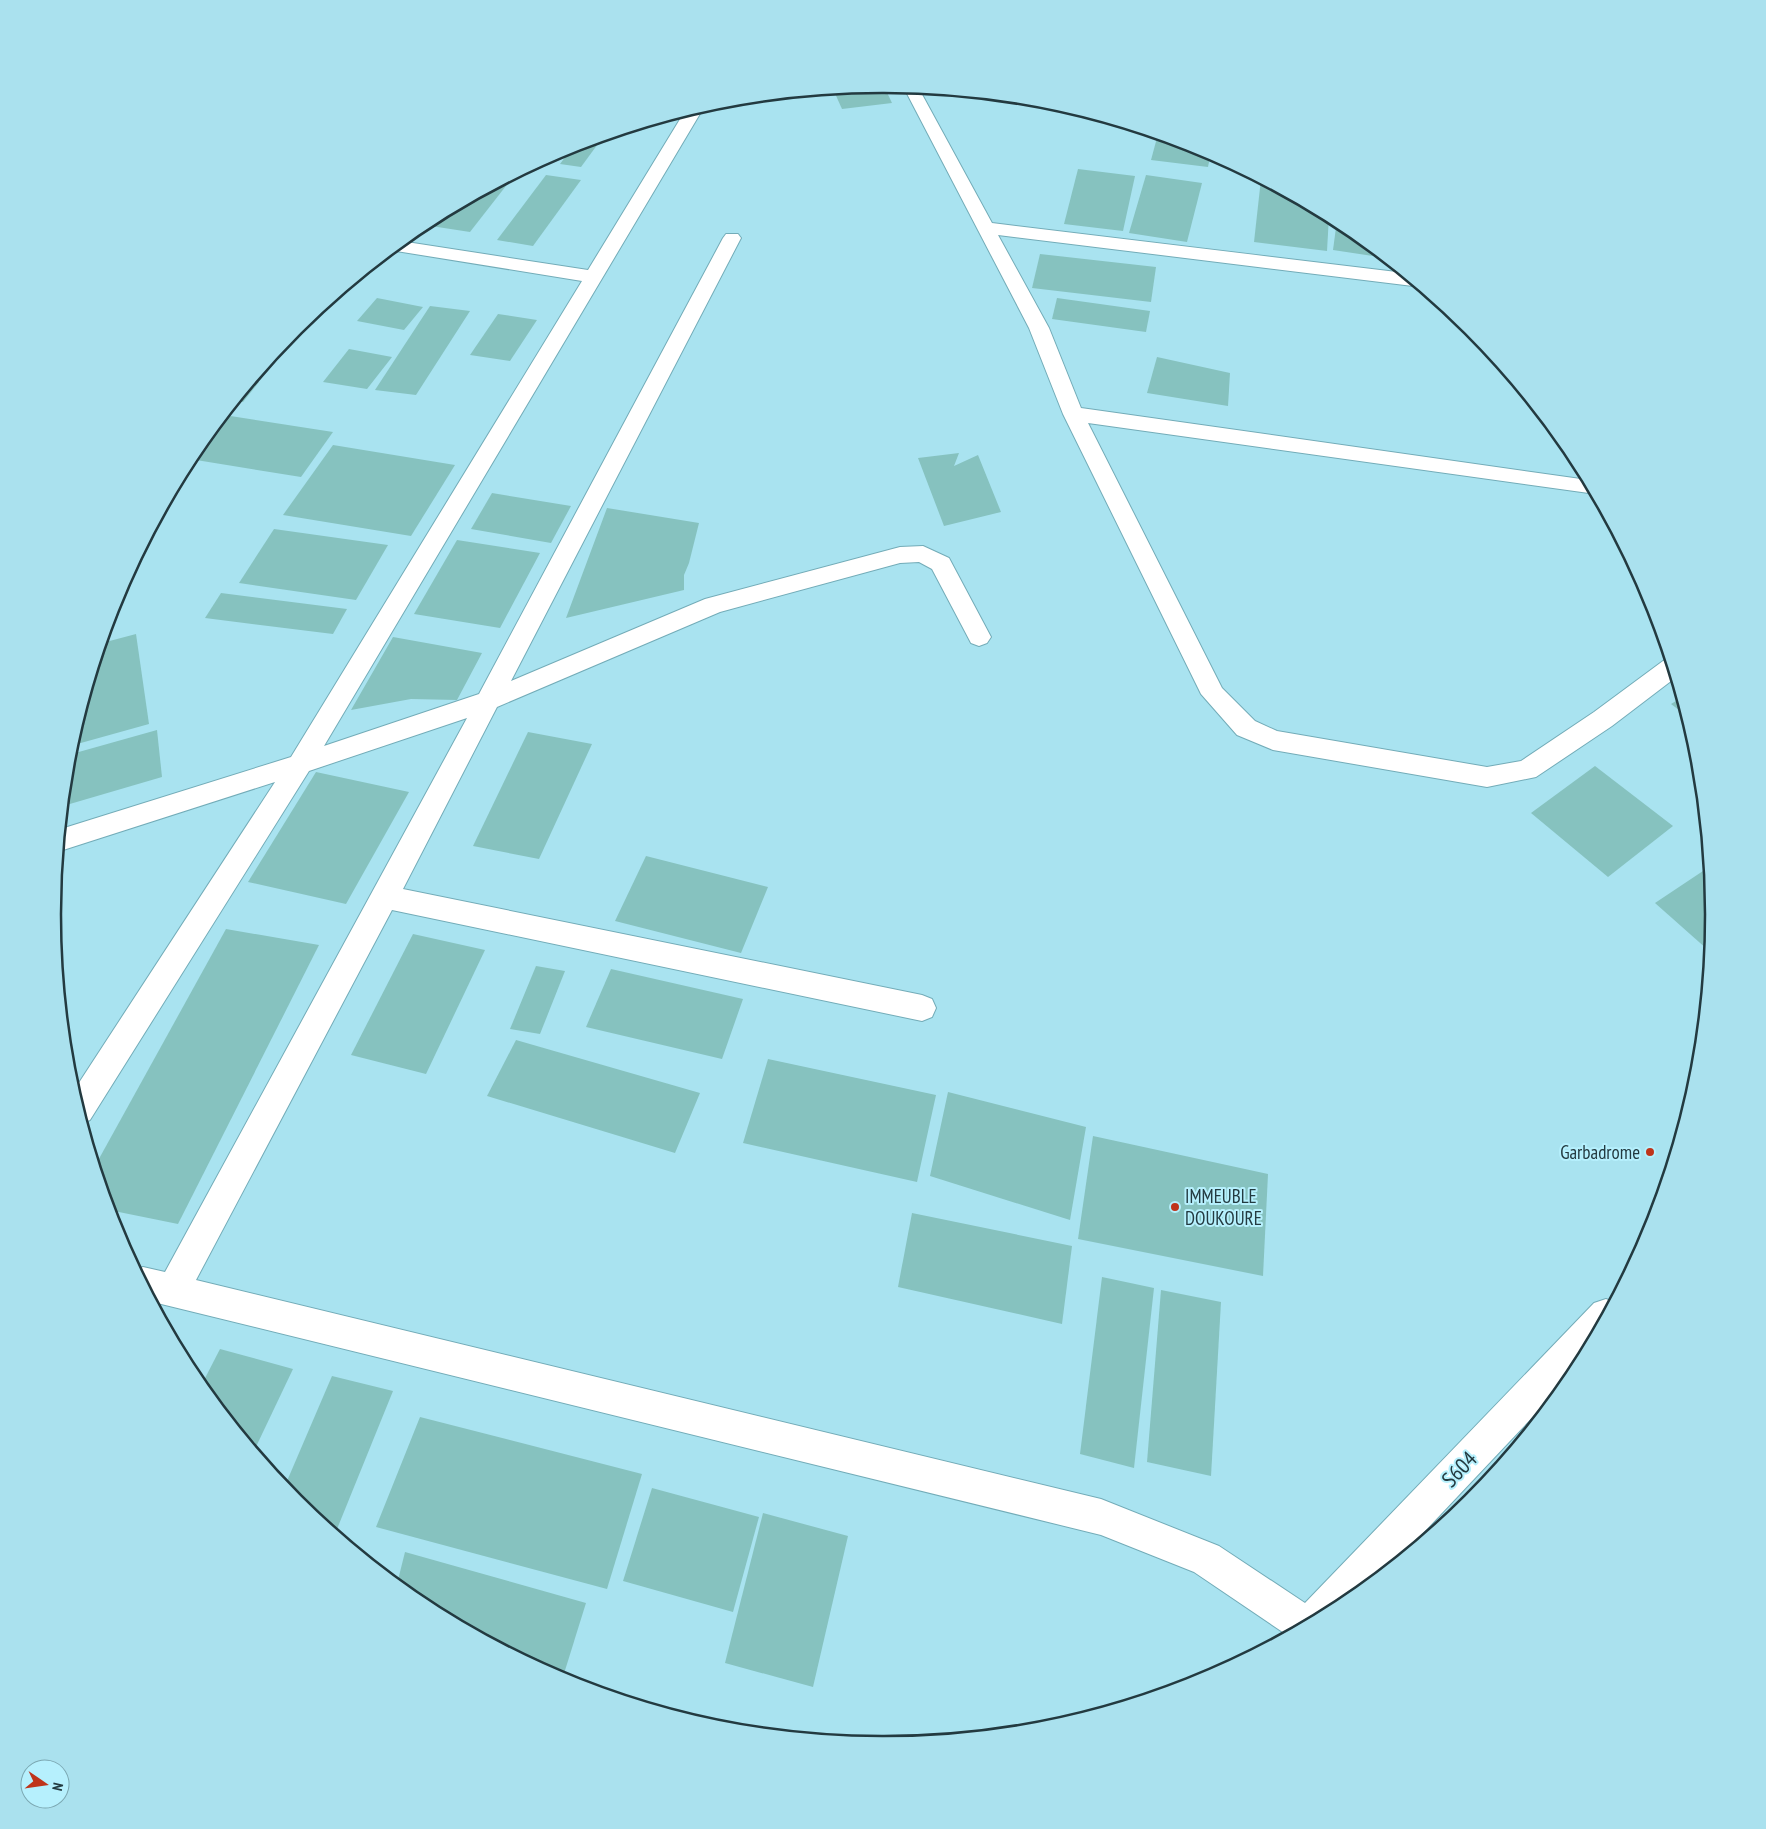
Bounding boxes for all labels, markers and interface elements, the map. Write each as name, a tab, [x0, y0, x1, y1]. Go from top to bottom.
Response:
place label: Garbadrome	[1560, 1140, 1640, 1164]
marker: Garbadrome	[1644, 1146, 1656, 1158]
place label: IMMEUBLE DOUKOURE	[1185, 1184, 1262, 1230]
marker: IMMEUBLE DOUKOURE	[1169, 1201, 1181, 1213]
street label: S604	[1435, 1445, 1483, 1493]
north arrow	[20, 1759, 70, 1809]
text: N	[48, 1781, 67, 1793]

